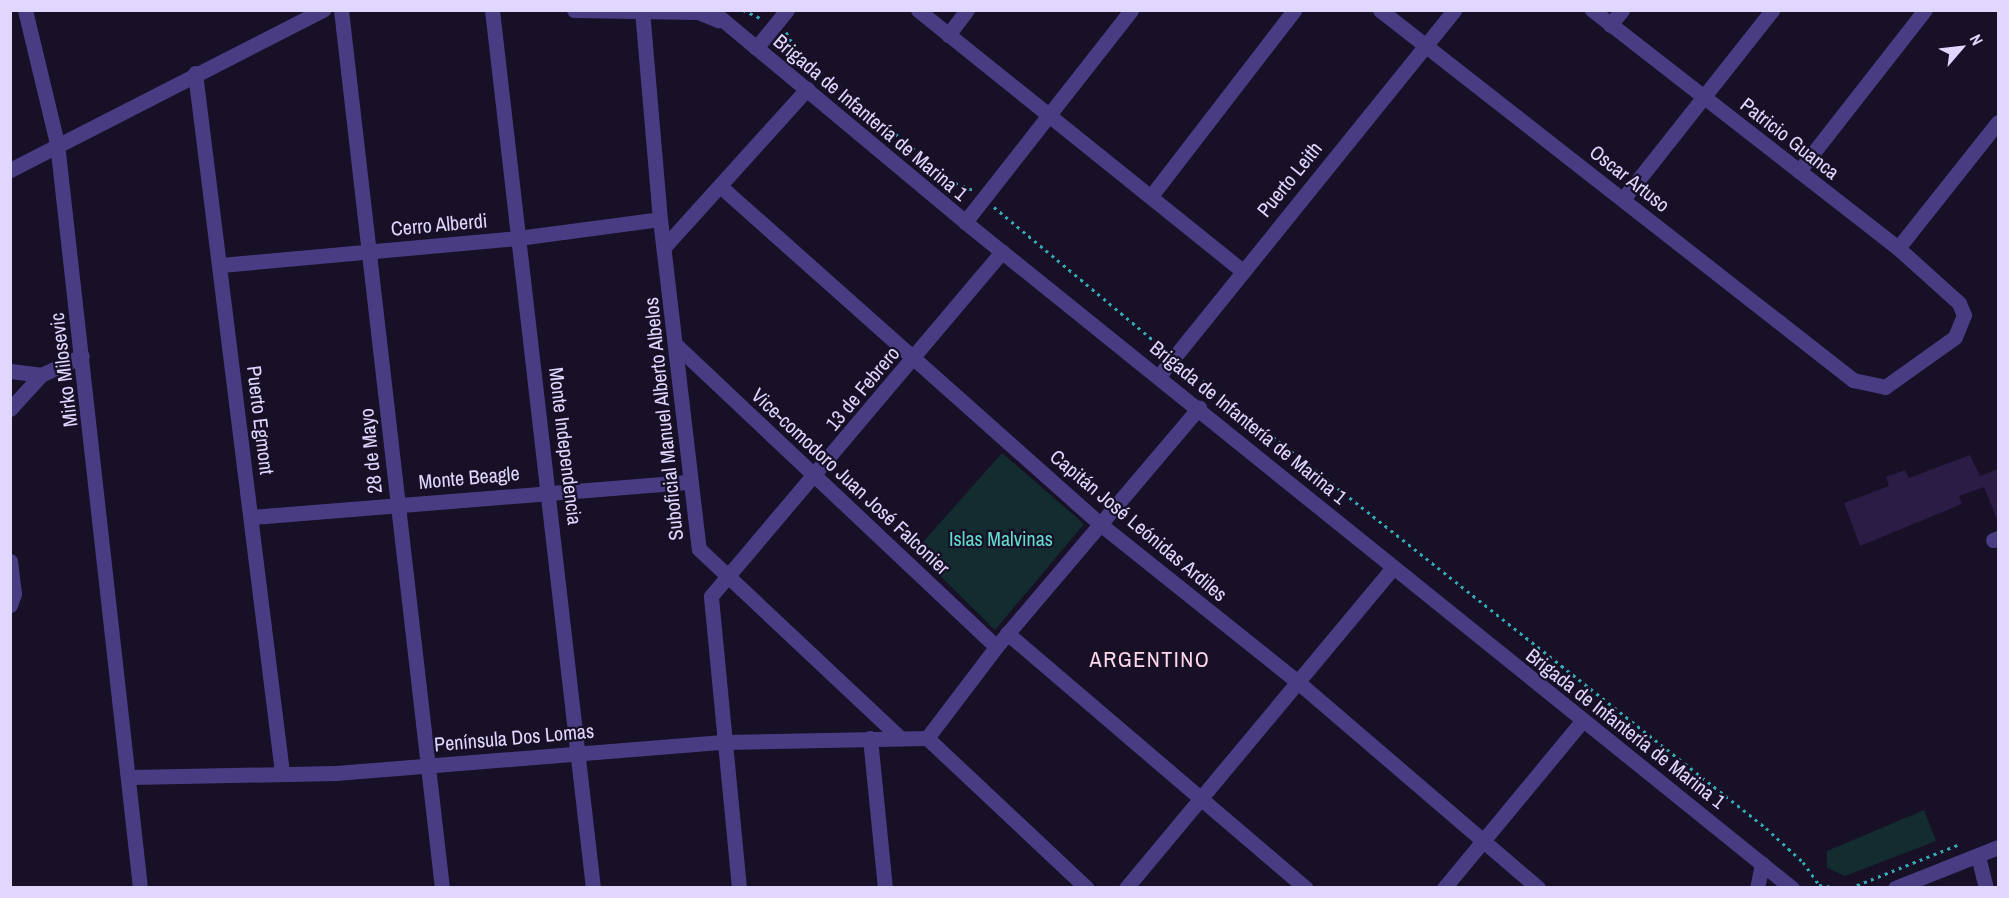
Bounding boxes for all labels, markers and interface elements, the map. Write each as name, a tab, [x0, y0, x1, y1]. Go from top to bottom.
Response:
north arrow	[1931, 18, 1991, 78]
street label: Brigada de Infantería de Marina 1	[769, 29, 973, 205]
text: N	[1965, 30, 1989, 49]
street label: Patricio Guanca	[1736, 92, 1844, 184]
street label: Puerto Leith	[1252, 137, 1326, 221]
street label: Oscar Artuso	[1585, 139, 1675, 217]
street label: Cerro Alberdi	[389, 208, 489, 240]
street label: Suboficial Manuel Alberto Albelos	[638, 295, 688, 543]
street label: Mirko Milosevic	[44, 312, 82, 428]
street label: Brigada de Infantería de Marina 1	[1146, 335, 1352, 509]
street label: 13 de Febrero	[820, 341, 904, 435]
street label: Puerto Egmont	[242, 364, 280, 476]
street label: Monte Independencia	[544, 366, 588, 526]
street label: Vice-comodoro Juan José Falconier	[747, 383, 955, 579]
street label: 28 de Mayo	[354, 407, 386, 495]
street label: Capitán José Leónidas Ardiles	[1045, 444, 1233, 606]
street label: Monte Beagle	[418, 461, 520, 493]
park label: Islas Malvinas	[949, 526, 1053, 550]
street label: Brigada de Infantería de Marina 1	[1522, 643, 1730, 813]
district label: ARGENTINO	[1090, 647, 1210, 673]
street label: Península Dos Lomas	[433, 718, 595, 756]

